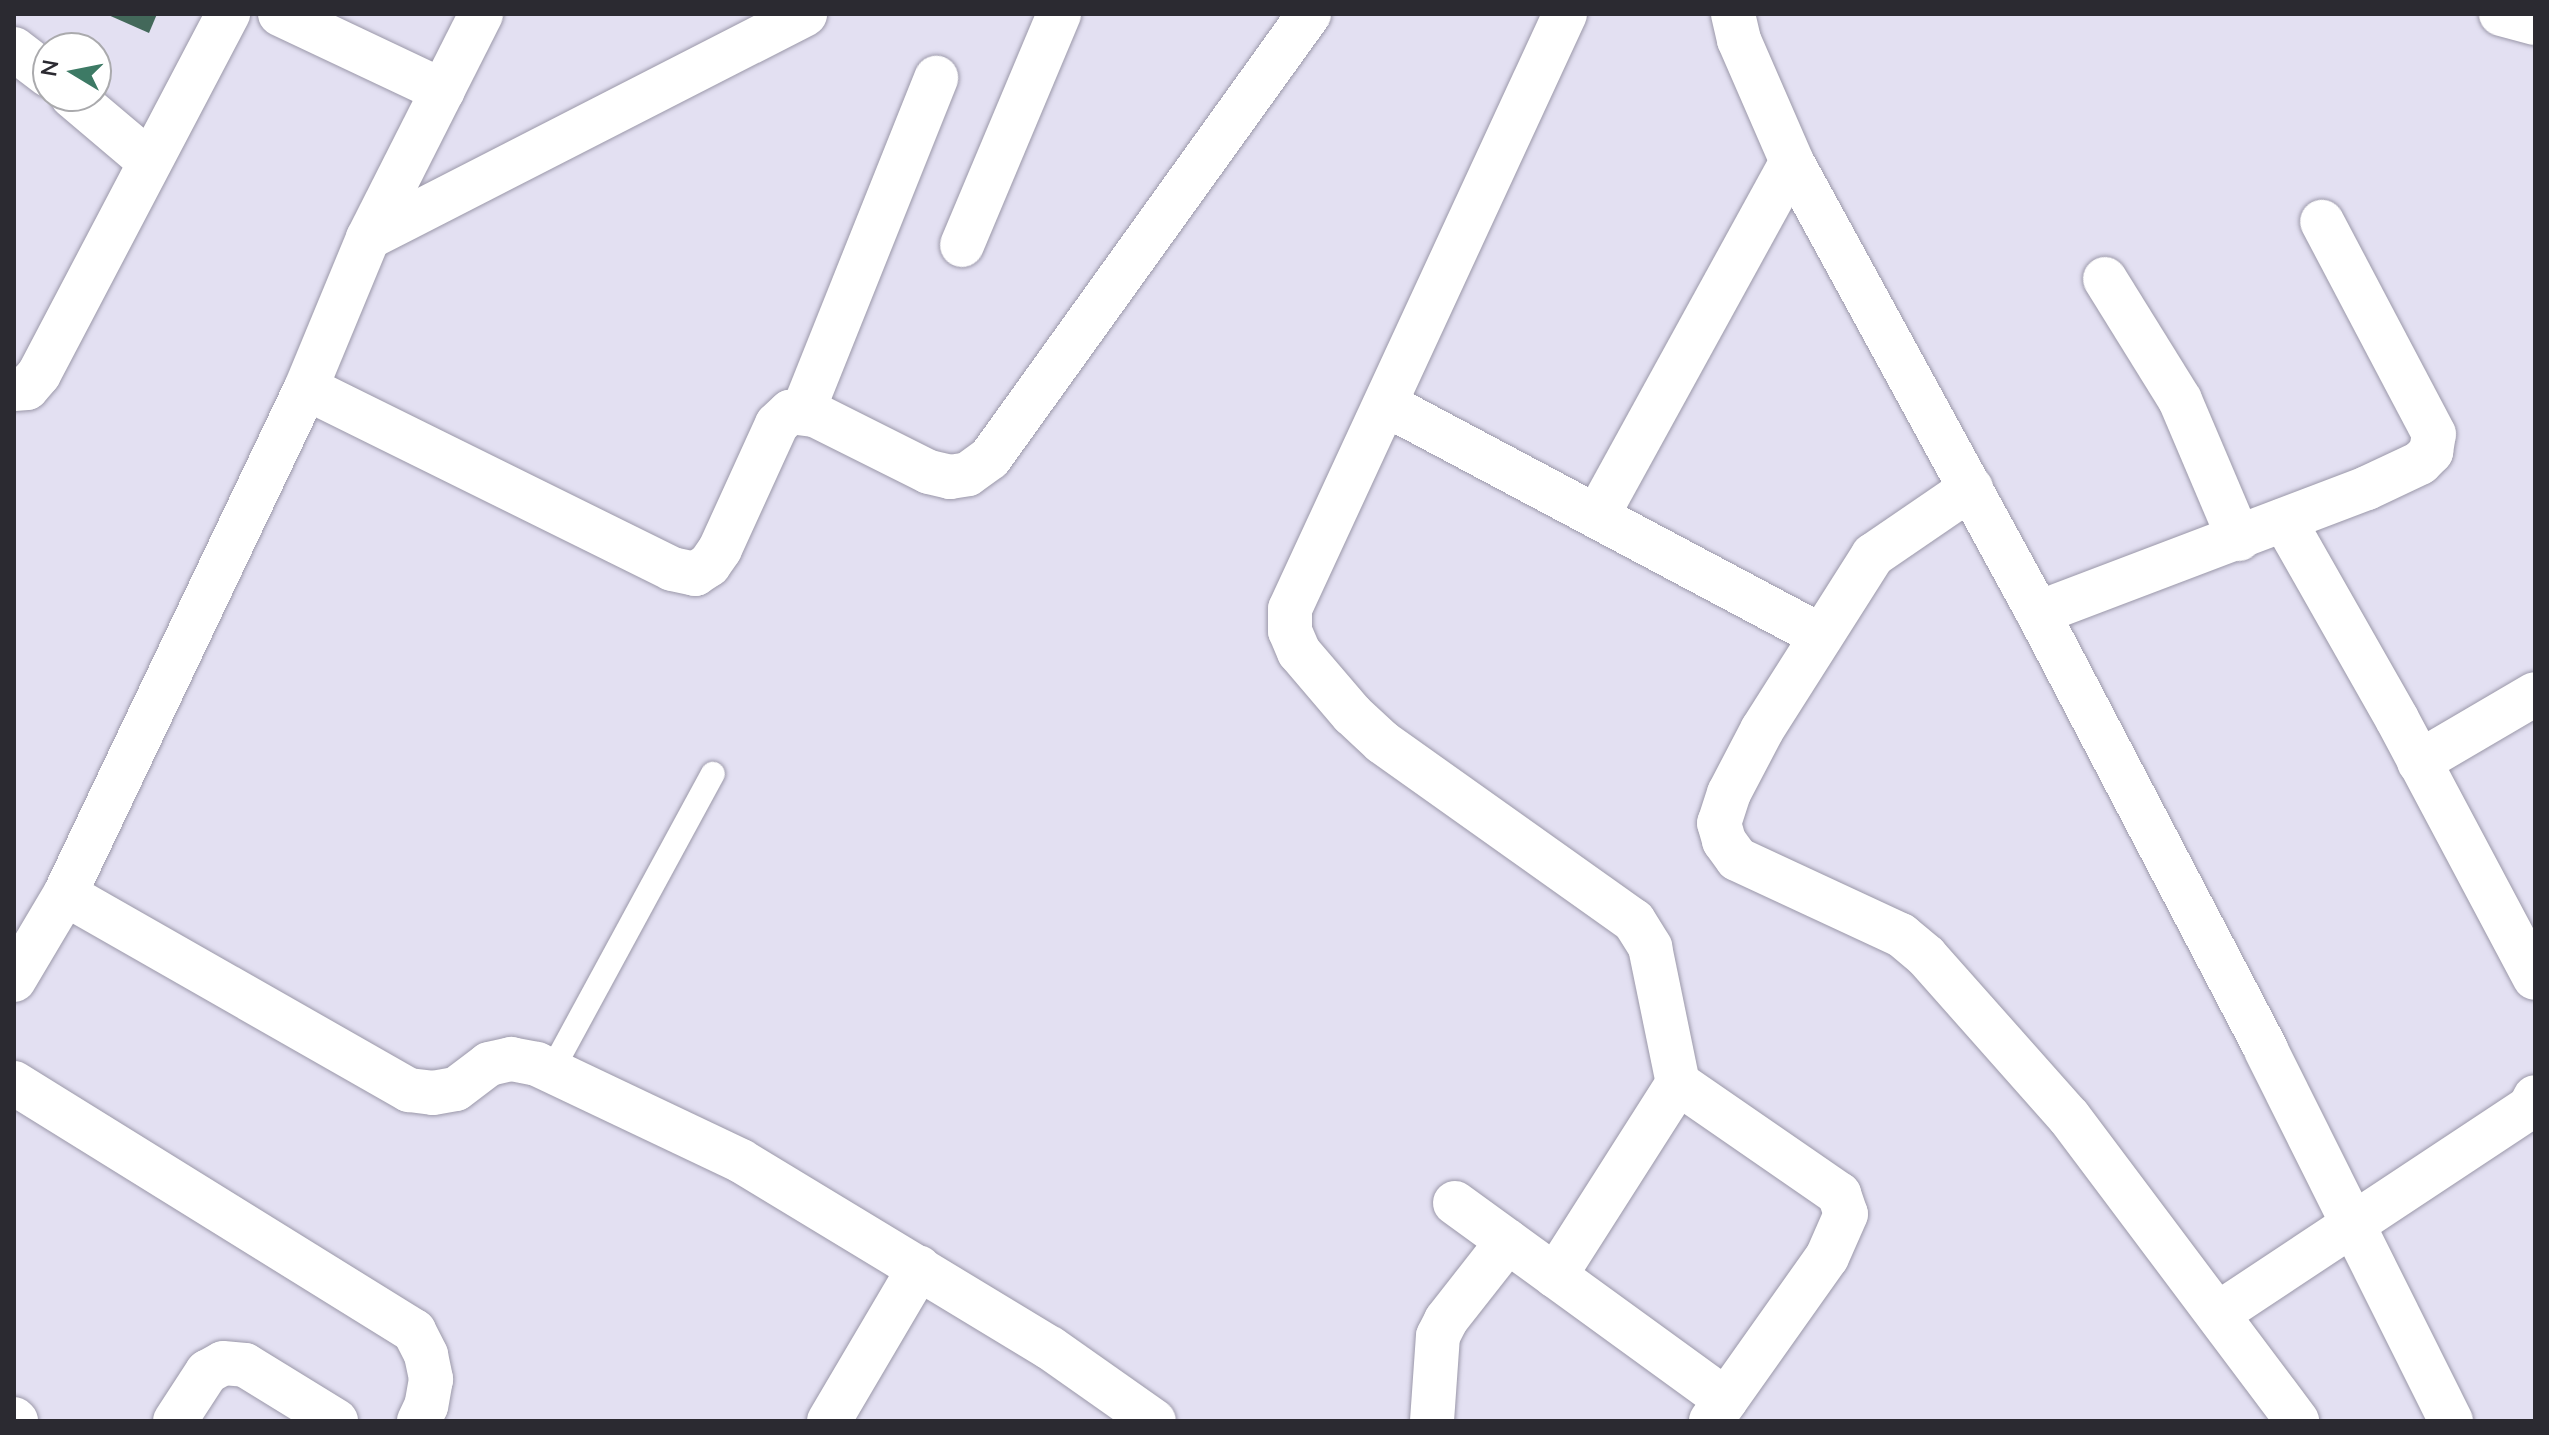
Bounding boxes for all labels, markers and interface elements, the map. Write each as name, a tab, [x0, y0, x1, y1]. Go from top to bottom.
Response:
north arrow	[32, 32, 112, 112]
text: N	[34, 57, 67, 79]

